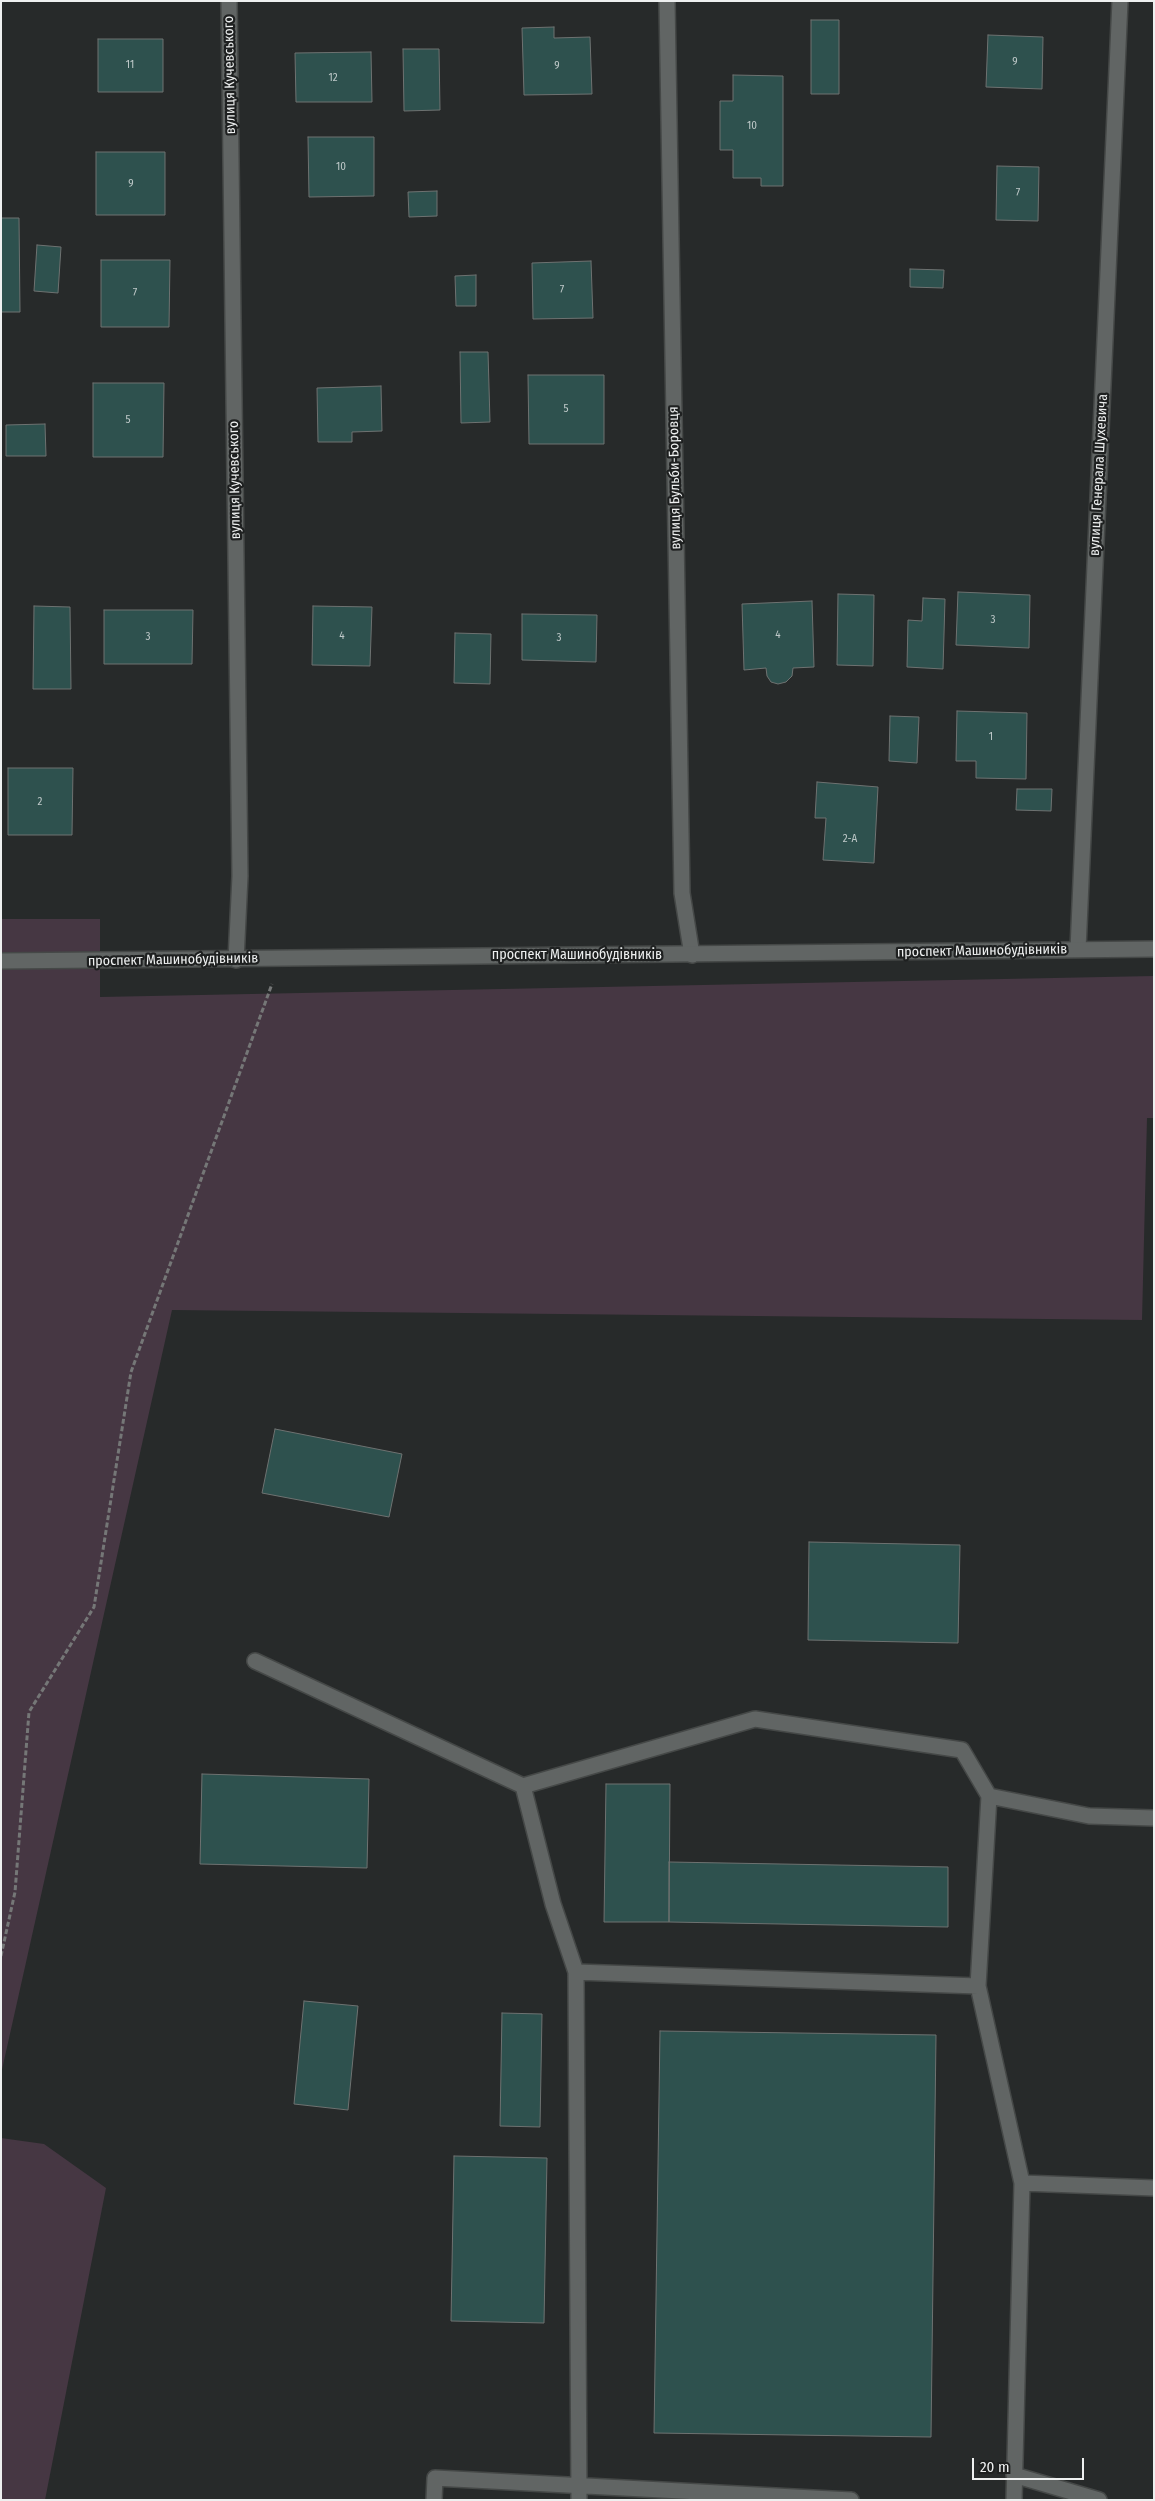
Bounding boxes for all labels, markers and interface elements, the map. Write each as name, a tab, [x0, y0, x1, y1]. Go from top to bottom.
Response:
street label: вулиця Кучевського	[221, 16, 239, 134]
house number: 9	[1012, 55, 1018, 69]
house number: 11	[126, 58, 134, 72]
house number: 9	[554, 59, 560, 73]
house number: 12	[328, 71, 338, 85]
house number: 10	[747, 119, 757, 133]
house number: 10	[336, 160, 346, 174]
house number: 9	[128, 177, 134, 191]
house number: 7	[1016, 186, 1020, 200]
house number: 7	[560, 283, 564, 297]
house number: 7	[133, 286, 137, 300]
street label: вулиця Генерала Шухевича	[1086, 394, 1112, 556]
house number: 5	[563, 402, 569, 416]
street label: вулиця Бульби-Боровця	[665, 406, 685, 550]
house number: 5	[125, 413, 131, 427]
street label: вулиця Кучевського	[226, 421, 244, 539]
house number: 3	[991, 613, 995, 627]
house number: 4	[775, 628, 781, 642]
house number: 4	[339, 629, 345, 643]
house number: 3	[146, 630, 150, 644]
house number: 3	[557, 631, 561, 645]
house number: 1	[989, 730, 993, 744]
house number: 2	[38, 795, 42, 809]
house number: 2-А	[843, 832, 857, 846]
street label: проспект Машинобудівників	[897, 941, 1067, 961]
street label: проспект Машинобудівників	[492, 947, 662, 963]
street label: проспект Машинобудівників	[88, 950, 258, 970]
scale bar	[975, 2448, 1088, 2480]
text: 20 m	[980, 2458, 1010, 2476]

